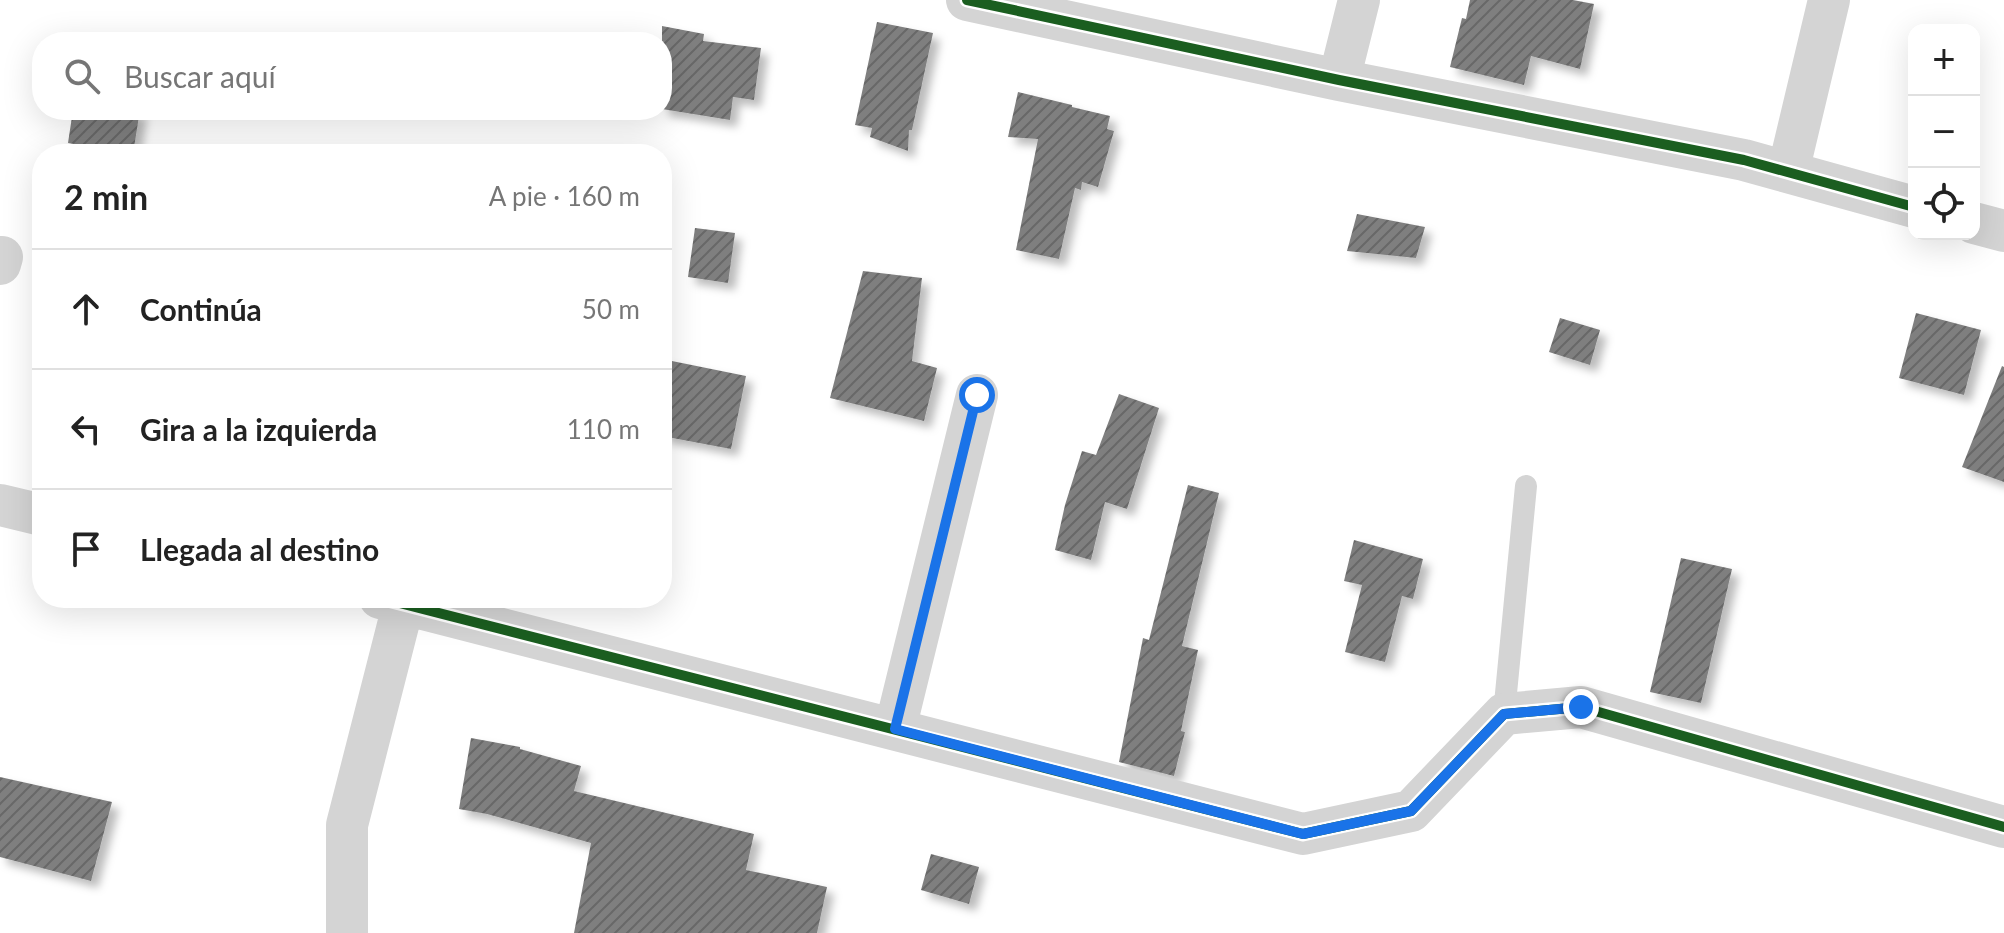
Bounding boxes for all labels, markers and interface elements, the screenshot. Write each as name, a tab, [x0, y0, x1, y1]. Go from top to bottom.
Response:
map controls	[1908, 24, 1980, 240]
button: +	[1908, 24, 1980, 96]
search box	[32, 32, 672, 120]
icon: search	[60, 54, 104, 98]
text: Buscar aquí	[124, 58, 276, 94]
button: −	[1908, 96, 1980, 168]
button: locate	[1908, 168, 1980, 240]
text: 2 min	[64, 176, 148, 217]
text: A pie · 160 m	[489, 180, 640, 212]
icon: ahead	[64, 287, 108, 331]
text: Continúa	[140, 291, 262, 327]
text: 50 m	[582, 293, 640, 325]
route start	[959, 377, 995, 413]
icon: left	[64, 407, 108, 451]
text: Gira a la izquierda	[140, 411, 377, 447]
text: 110 m	[567, 413, 640, 445]
icon: arrive	[64, 527, 108, 571]
text: Llegada al destino	[140, 531, 379, 567]
route end	[1563, 689, 1599, 725]

